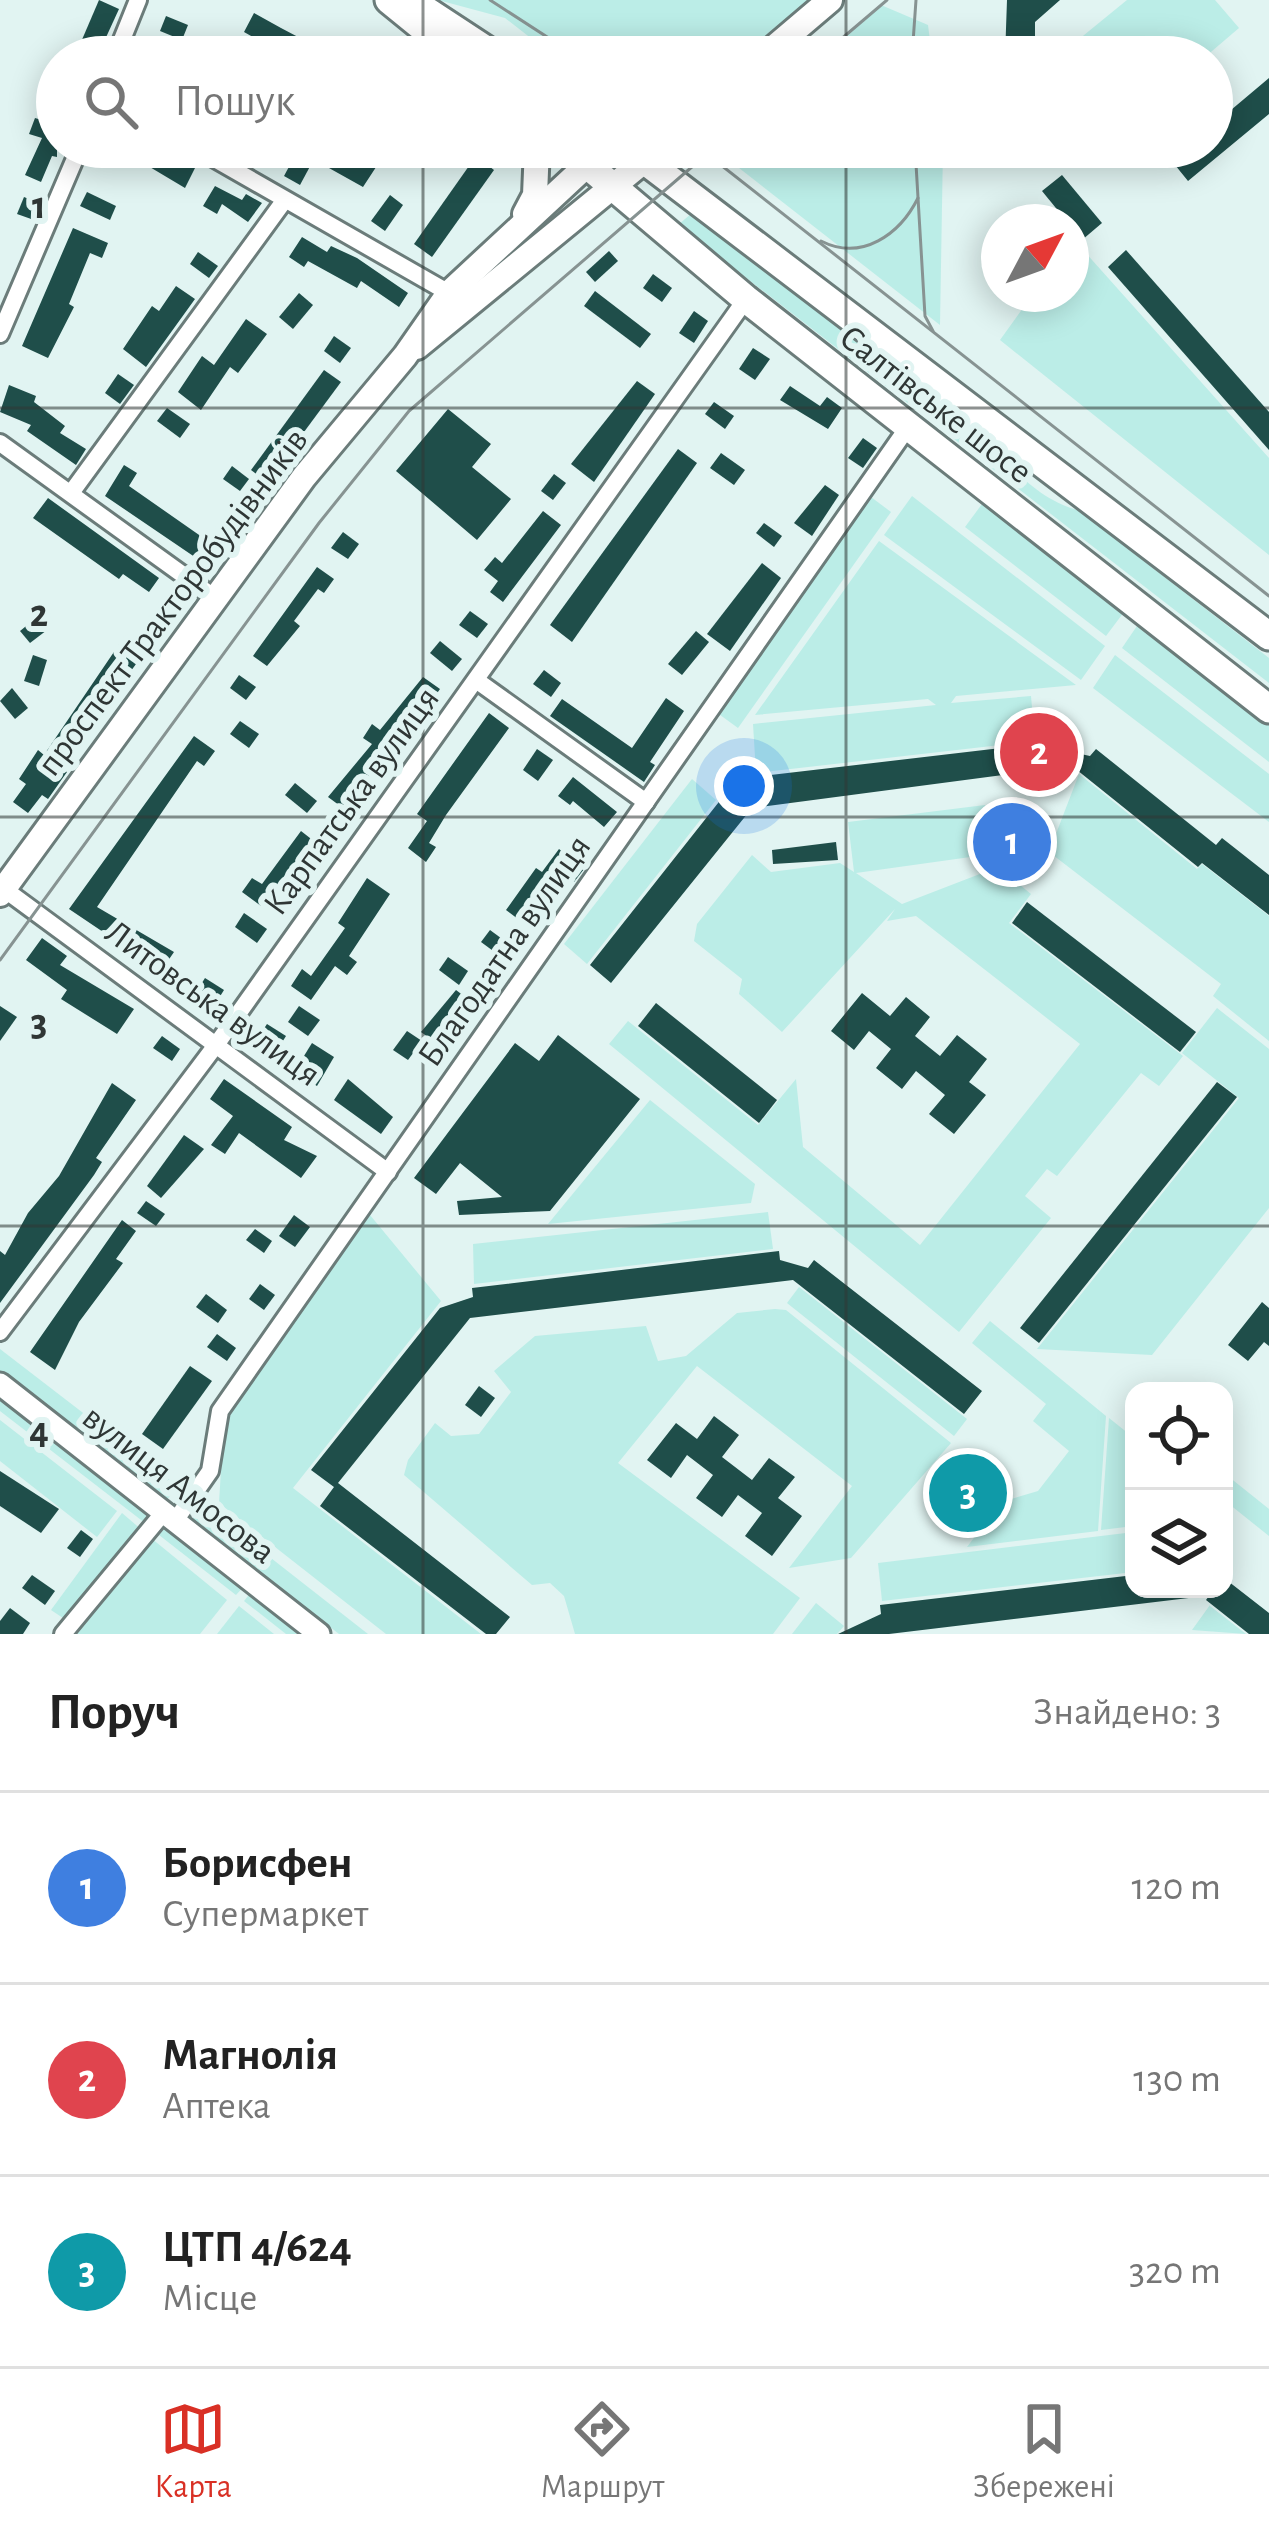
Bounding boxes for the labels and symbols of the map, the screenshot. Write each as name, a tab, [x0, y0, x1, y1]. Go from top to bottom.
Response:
text: 1	[32, 187, 46, 226]
north arrow	[981, 204, 1089, 312]
street label: Салтівське шосе	[833, 319, 1039, 491]
street label: проспект Тракторобудівників	[30, 422, 315, 783]
text: 2	[30, 595, 48, 634]
street label: Карпатська вулиця	[257, 681, 446, 922]
pin: 2	[1000, 707, 1078, 797]
your location	[714, 756, 774, 816]
pin: 1	[973, 797, 1051, 887]
street label: Благодатна вулиця	[412, 829, 598, 1073]
street label: Литовська вулиця	[99, 914, 327, 1093]
text: 3	[31, 1004, 47, 1043]
street label: вулиця Амосова	[76, 1399, 282, 1571]
text: 4	[29, 1412, 49, 1451]
pin: 3	[929, 1448, 1007, 1538]

